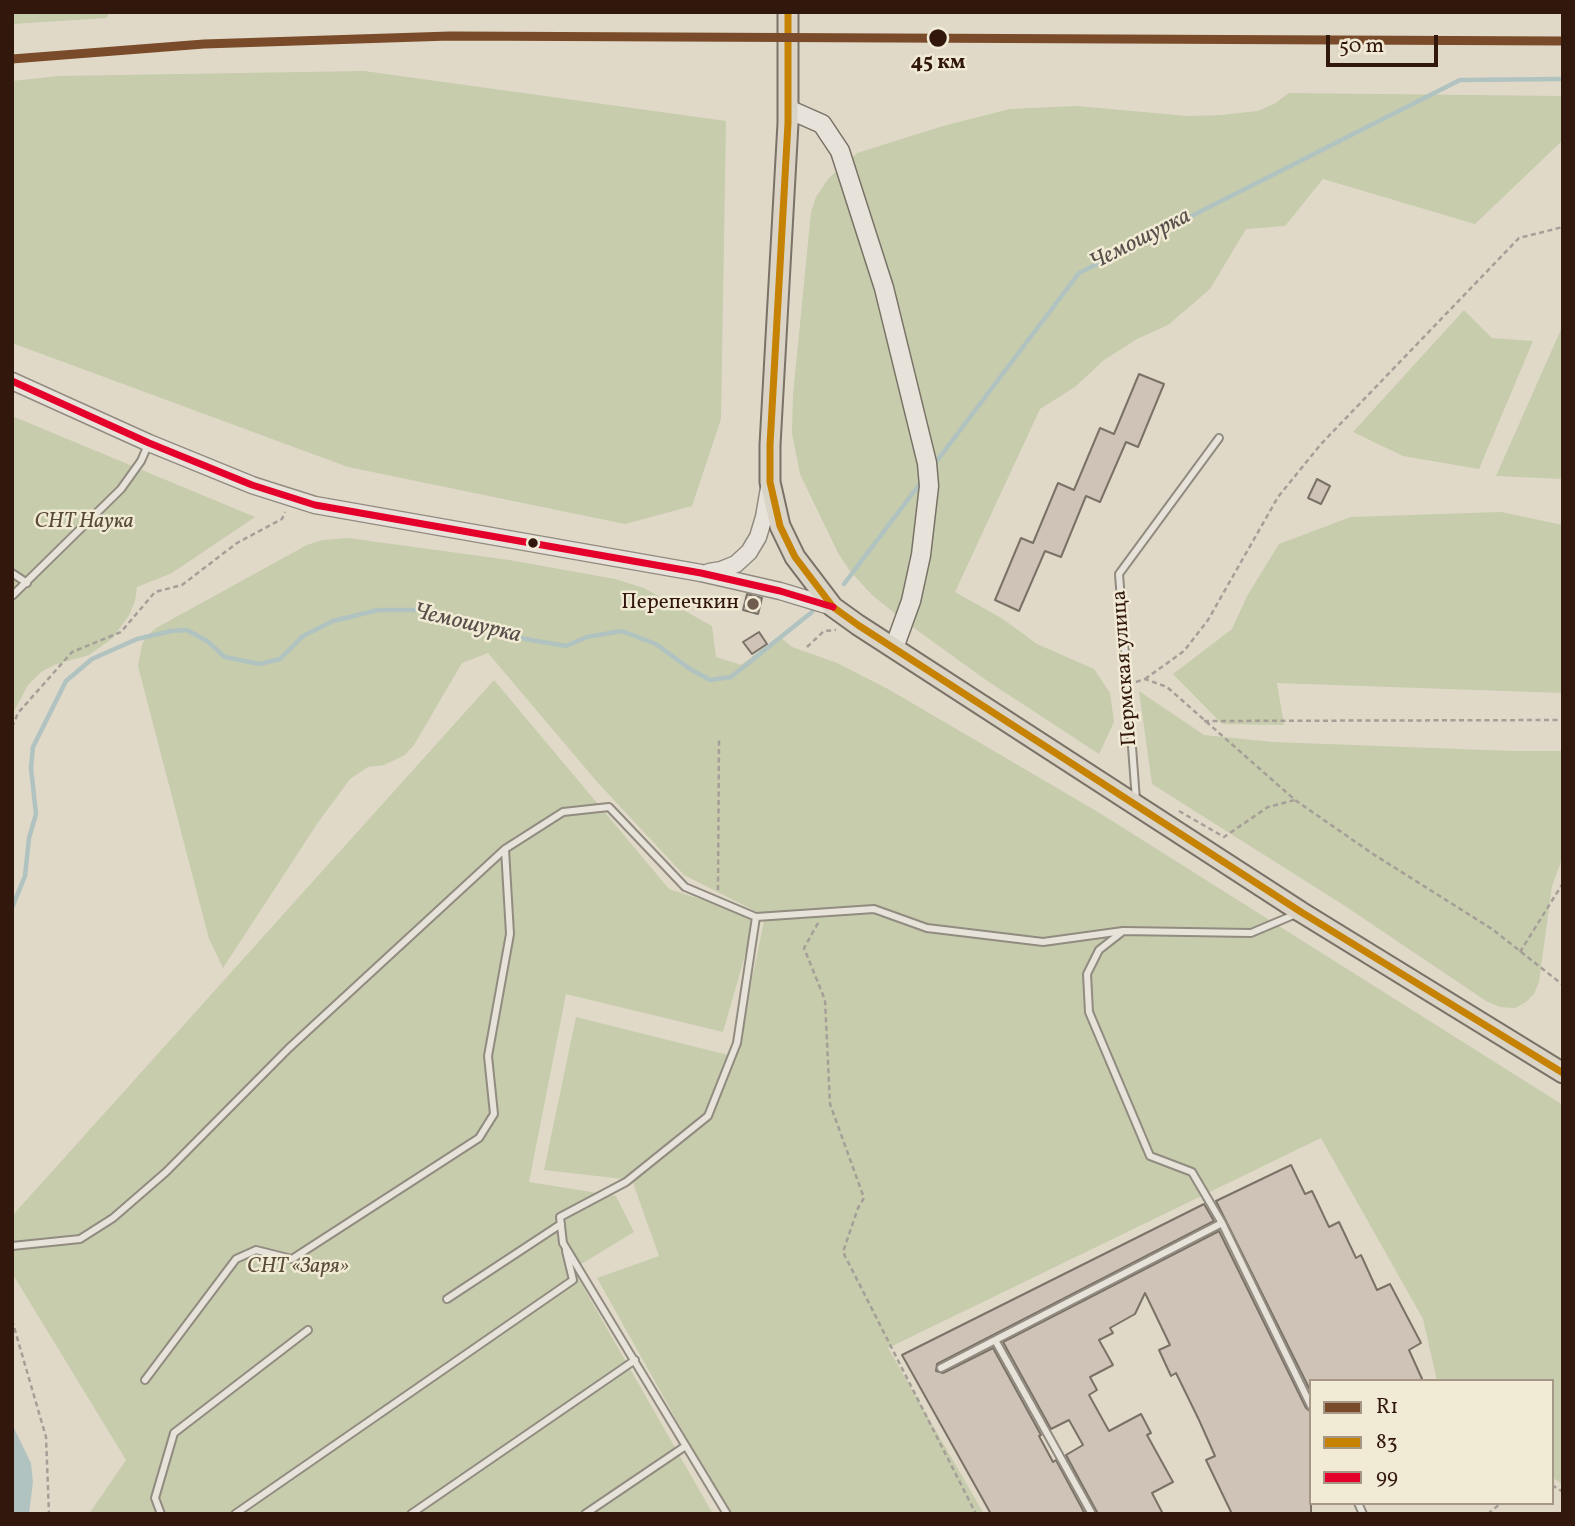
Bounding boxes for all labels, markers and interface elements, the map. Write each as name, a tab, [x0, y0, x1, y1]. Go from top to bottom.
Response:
scale bar	[1330, 21, 1442, 65]
marker: 45 км	[927, 27, 949, 49]
text: 50 m	[1339, 32, 1384, 61]
place label: 45 км	[911, 51, 965, 77]
water label: Чемошурка	[1086, 204, 1196, 278]
park label: СНТ Наука	[34, 510, 134, 536]
unlabelled marker	[526, 536, 540, 550]
street label: Пермская улица	[1108, 589, 1144, 747]
place label: Перепечкин	[621, 591, 739, 617]
marker: Перепечкин	[745, 596, 761, 612]
water label: Чемошурка	[411, 599, 523, 651]
park label: СНТ «Заря»	[247, 1255, 349, 1281]
legend	[1309, 1379, 1554, 1505]
text: R1	[1376, 1393, 1399, 1422]
text: 83	[1376, 1428, 1397, 1457]
text: 99	[1376, 1463, 1398, 1492]

